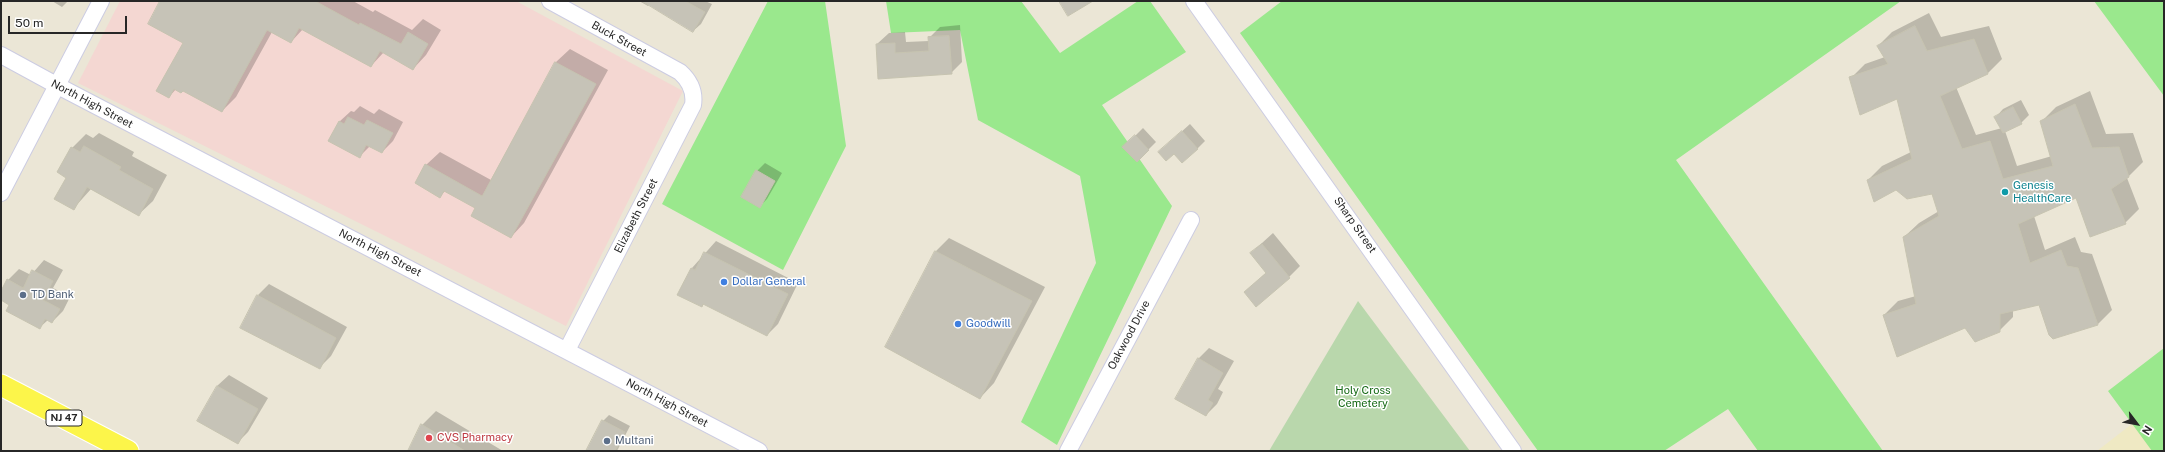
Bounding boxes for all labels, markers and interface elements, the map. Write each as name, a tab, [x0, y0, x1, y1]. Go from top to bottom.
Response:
scale bar	[10, 8, 129, 34]
text: 50 m	[15, 16, 43, 30]
street label: Buck Street	[589, 19, 649, 59]
street label: North High Street	[49, 77, 135, 131]
street label: Elizabeth Street	[611, 176, 661, 256]
place label: Genesis HealthCare	[2013, 179, 2071, 205]
marker: Genesis HealthCare	[2000, 187, 2010, 197]
street label: Sharp Street	[1331, 194, 1379, 256]
street label: North High Street	[336, 226, 424, 280]
place label: Dollar General	[732, 275, 806, 289]
marker: Dollar General	[719, 277, 729, 287]
place label: TD Bank	[31, 288, 74, 302]
marker: TD Bank	[18, 290, 28, 300]
street label: Oakwood Drive	[1105, 298, 1153, 372]
place label: Goodwill	[966, 317, 1011, 331]
marker: Goodwill	[953, 319, 963, 329]
street label: North High Street	[624, 376, 710, 430]
park label: Holy Cross Cemetery	[1335, 384, 1391, 410]
north arrow	[2117, 404, 2157, 444]
road number: NJ 47	[46, 410, 82, 426]
text: N	[2140, 424, 2155, 437]
place label: CVS Pharmacy	[437, 431, 513, 445]
marker: CVS Pharmacy	[424, 433, 434, 443]
place label: Multani	[615, 434, 654, 448]
marker: Multani	[602, 436, 612, 446]

